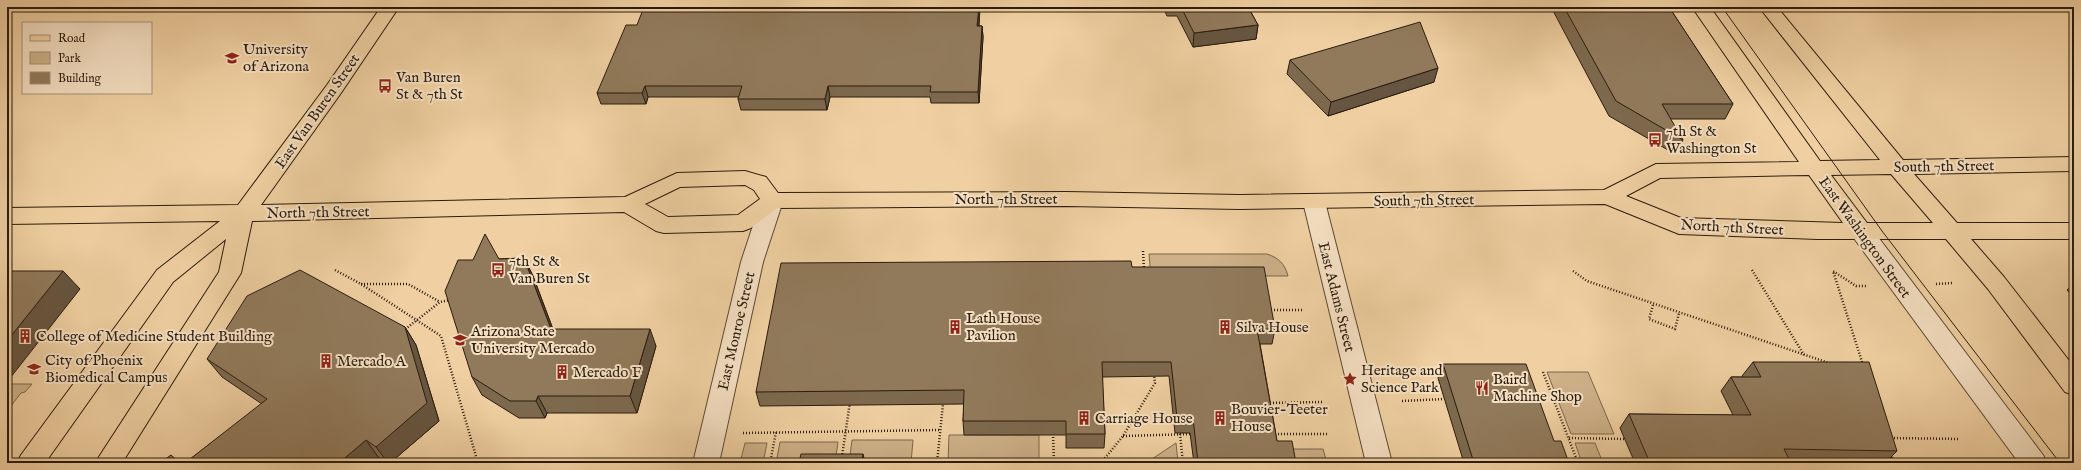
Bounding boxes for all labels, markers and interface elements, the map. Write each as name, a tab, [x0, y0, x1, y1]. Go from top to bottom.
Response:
legend	[22, 22, 152, 94]
text: Road	[58, 31, 86, 46]
place label: University of Arizona	[243, 40, 309, 76]
school or university icon: University of Arizona	[224, 50, 240, 66]
street label: East Van Buren Street	[271, 50, 364, 172]
text: Park	[58, 51, 81, 66]
place label: Van Buren St & 7th St	[395, 68, 463, 104]
text: Building	[58, 71, 102, 86]
bus stop icon: Van Buren St & 7th St	[377, 78, 393, 94]
place label: 7th St & Washington St	[1666, 122, 1757, 158]
bus stop icon: 7th St & Washington St	[1647, 132, 1663, 148]
street label: South 7th Street	[1894, 156, 1994, 177]
street label: East Washington Street	[1814, 173, 1915, 302]
street label: North 7th Street	[954, 190, 1058, 209]
street label: South 7th Street	[1374, 190, 1474, 211]
street label: North 7th Street	[266, 202, 370, 223]
street label: North 7th Street	[1680, 215, 1784, 240]
street label: East Adams Street	[1314, 240, 1359, 354]
place label: 7th St & Van Buren St	[508, 252, 590, 288]
bus stop icon: 7th St & Van Buren St	[490, 262, 506, 278]
street label: East Monroe Street	[714, 270, 759, 392]
place label: Lath House Pavilion	[966, 309, 1040, 345]
place label: Silva House	[1236, 318, 1309, 337]
building icon: Lath House Pavilion	[947, 319, 963, 335]
building icon: Silva House	[1217, 319, 1233, 335]
place label: Arizona State University Mercado	[470, 322, 595, 358]
place label: College of Medicine Student Building	[36, 327, 273, 346]
building icon: College of Medicine Student Building	[17, 328, 33, 344]
school or university icon: Arizona State University Mercado	[452, 332, 468, 348]
place label: City of Phoenix Biomedical Campus	[45, 351, 168, 387]
place label: Mercado A	[337, 352, 407, 371]
building icon: Mercado A	[318, 353, 334, 369]
school or university icon: City of Phoenix Biomedical Campus	[26, 361, 42, 377]
place label: Heritage and Science Park	[1361, 361, 1443, 397]
place label: Mercado F	[573, 363, 642, 382]
building icon: Mercado F	[554, 364, 570, 380]
place label: Baird Machine Shop	[1493, 370, 1582, 406]
place icon: Heritage and Science Park	[1342, 371, 1358, 387]
restaurant icon: Baird Machine Shop	[1474, 380, 1490, 396]
place label: Bouvier-Teeter House	[1231, 400, 1328, 436]
place label: Carriage House	[1095, 409, 1193, 428]
building icon: Carriage House	[1076, 410, 1092, 426]
building icon: Bouvier-Teeter House	[1212, 410, 1228, 426]

